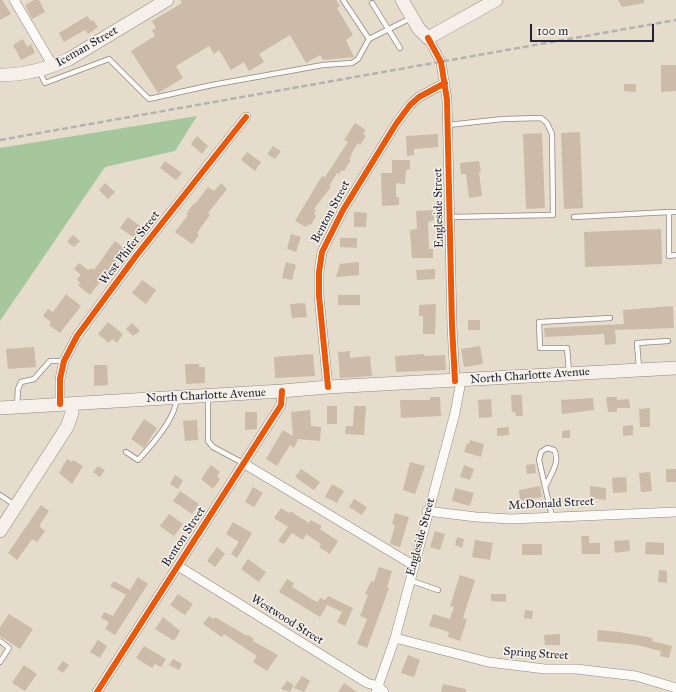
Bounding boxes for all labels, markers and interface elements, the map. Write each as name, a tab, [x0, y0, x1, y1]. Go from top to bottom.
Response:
scale bar	[532, 16, 656, 42]
street label: Iceman Street	[54, 24, 120, 70]
text: 100 m	[537, 24, 568, 38]
street label: Engleside Street	[431, 168, 447, 248]
street label: Benton Street	[309, 178, 353, 246]
street label: West Phifer Street	[97, 208, 163, 288]
street label: North Charlotte Avenue	[470, 365, 590, 387]
street label: North Charlotte Avenue	[146, 386, 266, 406]
street label: McDonald Street	[508, 495, 594, 513]
street label: Engleside Street	[404, 497, 438, 577]
street label: Benton Street	[159, 504, 209, 570]
street label: Westwood Street	[248, 592, 326, 648]
street label: Spring Street	[503, 645, 569, 663]

